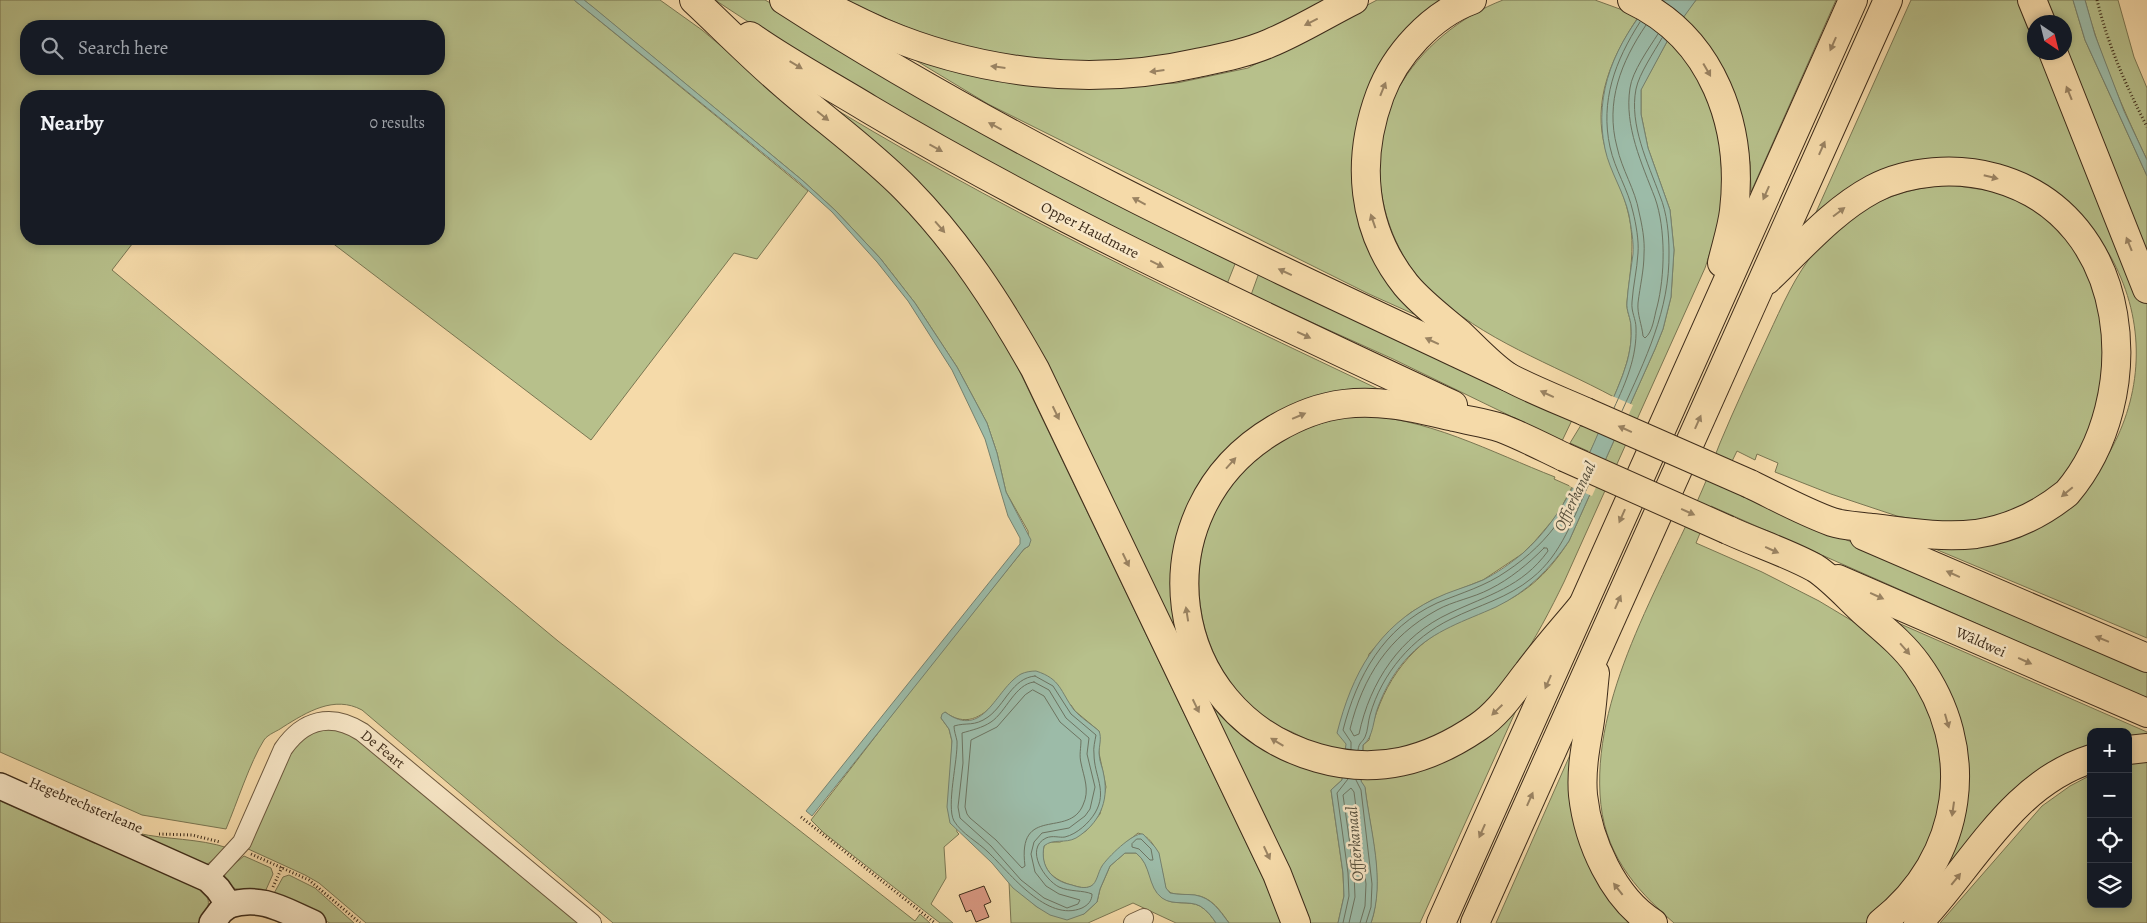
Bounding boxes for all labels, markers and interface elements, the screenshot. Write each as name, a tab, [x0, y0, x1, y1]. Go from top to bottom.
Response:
north arrow	[2027, 15, 2072, 60]
one-way arrow	[1304, 18, 1318, 26]
search box	[20, 20, 445, 75]
icon: search	[38, 34, 66, 62]
text: Search here	[78, 35, 168, 61]
one-way arrow	[1828, 37, 1836, 51]
one-way arrow	[790, 60, 803, 69]
one-way arrow	[990, 63, 1006, 71]
one-way arrow	[1703, 64, 1712, 77]
one-way arrow	[1149, 67, 1165, 75]
one-way arrow	[1379, 82, 1387, 96]
one-way arrow	[2064, 86, 2072, 100]
text: Nearby	[40, 109, 103, 137]
one-way arrow	[816, 111, 829, 122]
text: 0 results	[369, 112, 425, 134]
one-way arrow	[988, 122, 1002, 130]
one-way arrow	[1818, 141, 1826, 155]
one-way arrow	[929, 144, 943, 152]
one-way arrow	[1984, 173, 1999, 181]
one-way arrow	[1762, 186, 1770, 200]
street label: Opper Haudmare	[1038, 197, 1143, 263]
one-way arrow	[1132, 197, 1146, 205]
one-way arrow	[1832, 207, 1846, 217]
one-way arrow	[1369, 214, 1376, 229]
one-way arrow	[934, 221, 945, 234]
one-way arrow	[2125, 236, 2133, 251]
one-way arrow	[1150, 260, 1164, 268]
one-way arrow	[1278, 268, 1292, 276]
one-way arrow	[1297, 331, 1311, 339]
one-way arrow	[1425, 337, 1439, 345]
one-way arrow	[1540, 390, 1554, 398]
one-way arrow	[1052, 406, 1060, 420]
one-way arrow	[1292, 412, 1306, 420]
one-way arrow	[1695, 415, 1703, 429]
one-way arrow	[1618, 425, 1632, 433]
one-way arrow	[1225, 458, 1237, 470]
water label: Offierkanaal	[1549, 458, 1601, 535]
one-way arrow	[2061, 487, 2074, 498]
one-way arrow	[1618, 509, 1626, 523]
one-way arrow	[1681, 509, 1695, 517]
one-way arrow	[1765, 546, 1779, 554]
one-way arrow	[1122, 553, 1130, 567]
one-way arrow	[1946, 570, 1960, 578]
one-way arrow	[1870, 592, 1884, 600]
one-way arrow	[1614, 595, 1622, 609]
one-way arrow	[1183, 605, 1191, 621]
street label: Wâldwei	[1952, 622, 2009, 662]
one-way arrow	[2094, 635, 2109, 643]
one-way arrow	[1899, 642, 1911, 654]
one-way arrow	[2018, 658, 2032, 666]
one-way arrow	[1543, 675, 1551, 689]
one-way arrow	[1192, 699, 1200, 713]
one-way arrow	[1492, 703, 1504, 715]
one-way arrow	[1944, 714, 1952, 729]
street label: De Feart	[357, 725, 409, 773]
map controls	[2087, 728, 2132, 908]
button: +	[2087, 728, 2132, 773]
one-way arrow	[1270, 737, 1283, 746]
street label: Hegebrechsterleane	[26, 772, 146, 838]
button: −	[2087, 773, 2132, 818]
one-way arrow	[1527, 792, 1535, 806]
one-way arrow	[1948, 801, 1956, 817]
water label: Offierkanaal	[1341, 805, 1369, 882]
button: locate	[2087, 818, 2132, 863]
one-way arrow	[1477, 824, 1485, 838]
one-way arrow	[1263, 846, 1271, 860]
button: layers	[2087, 863, 2132, 908]
one-way arrow	[1950, 872, 1961, 885]
one-way arrow	[1613, 883, 1624, 896]

